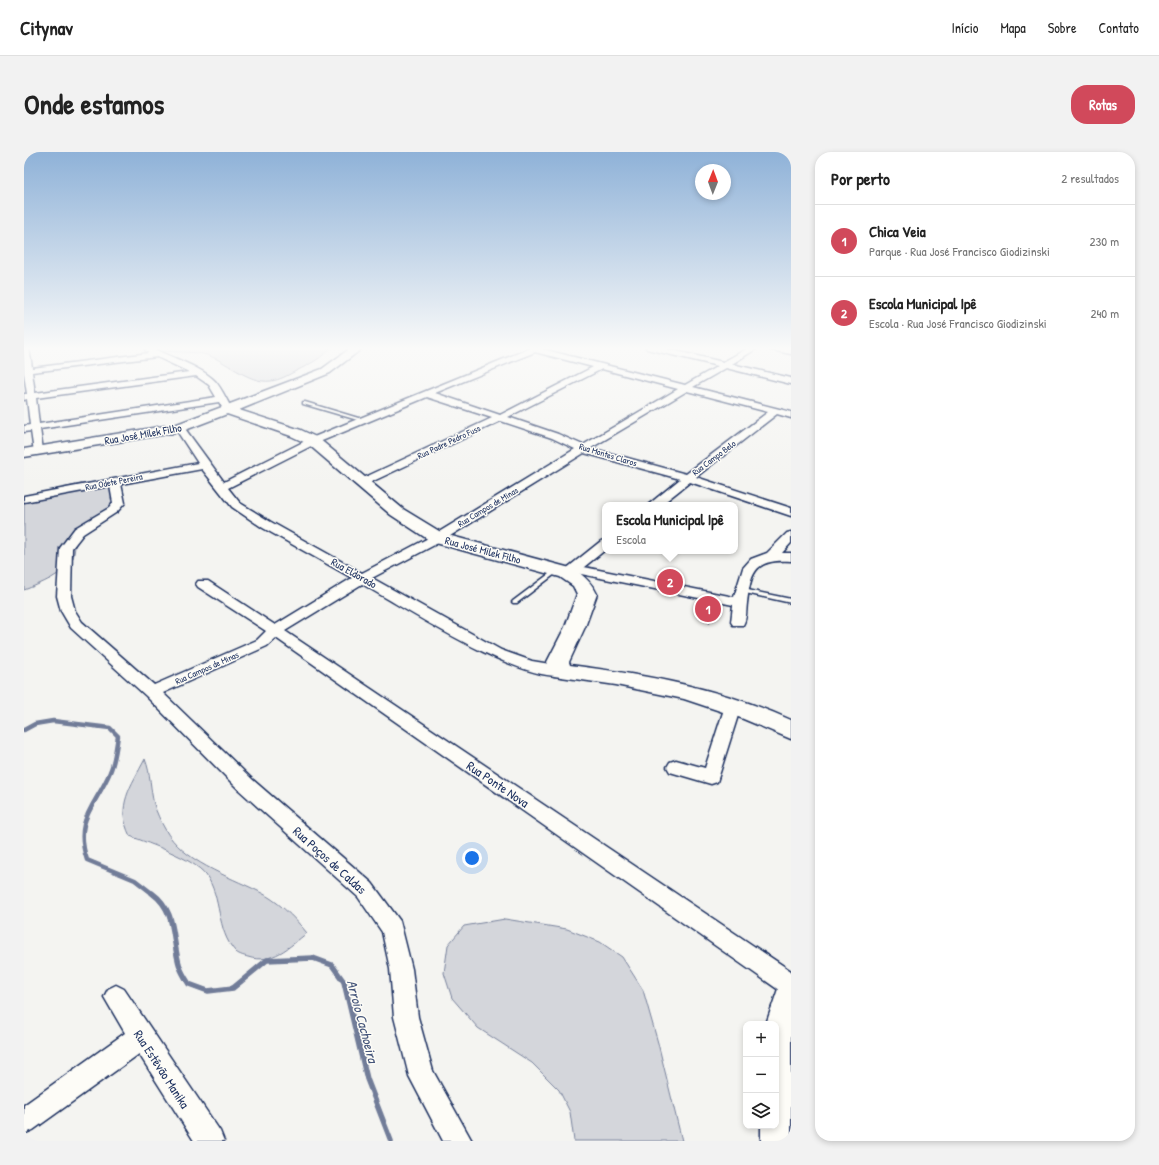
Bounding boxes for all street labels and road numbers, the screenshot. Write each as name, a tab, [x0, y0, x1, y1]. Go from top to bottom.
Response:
street label: Rua José Milek Filho	[103, 420, 183, 448]
street label: Rua Padre Pedro Fuss	[416, 422, 483, 462]
street label: Rua Campo Belo	[690, 437, 738, 478]
street label: Rua Montes Claros	[578, 440, 639, 470]
street label: Rua Odete Pereira	[84, 470, 144, 493]
street label: Rua Campos de Minas	[456, 484, 521, 530]
street label: Rua José Milek Filho	[444, 533, 523, 567]
street label: Rua Eldorado	[329, 555, 380, 592]
street label: Rua Campos de Minas	[173, 648, 241, 687]
street label: Rua Ponte Nova	[463, 757, 533, 811]
street label: Rua Poços de Caldas	[289, 822, 371, 898]
street label: Rua Estêvão Manika	[130, 1026, 194, 1112]

